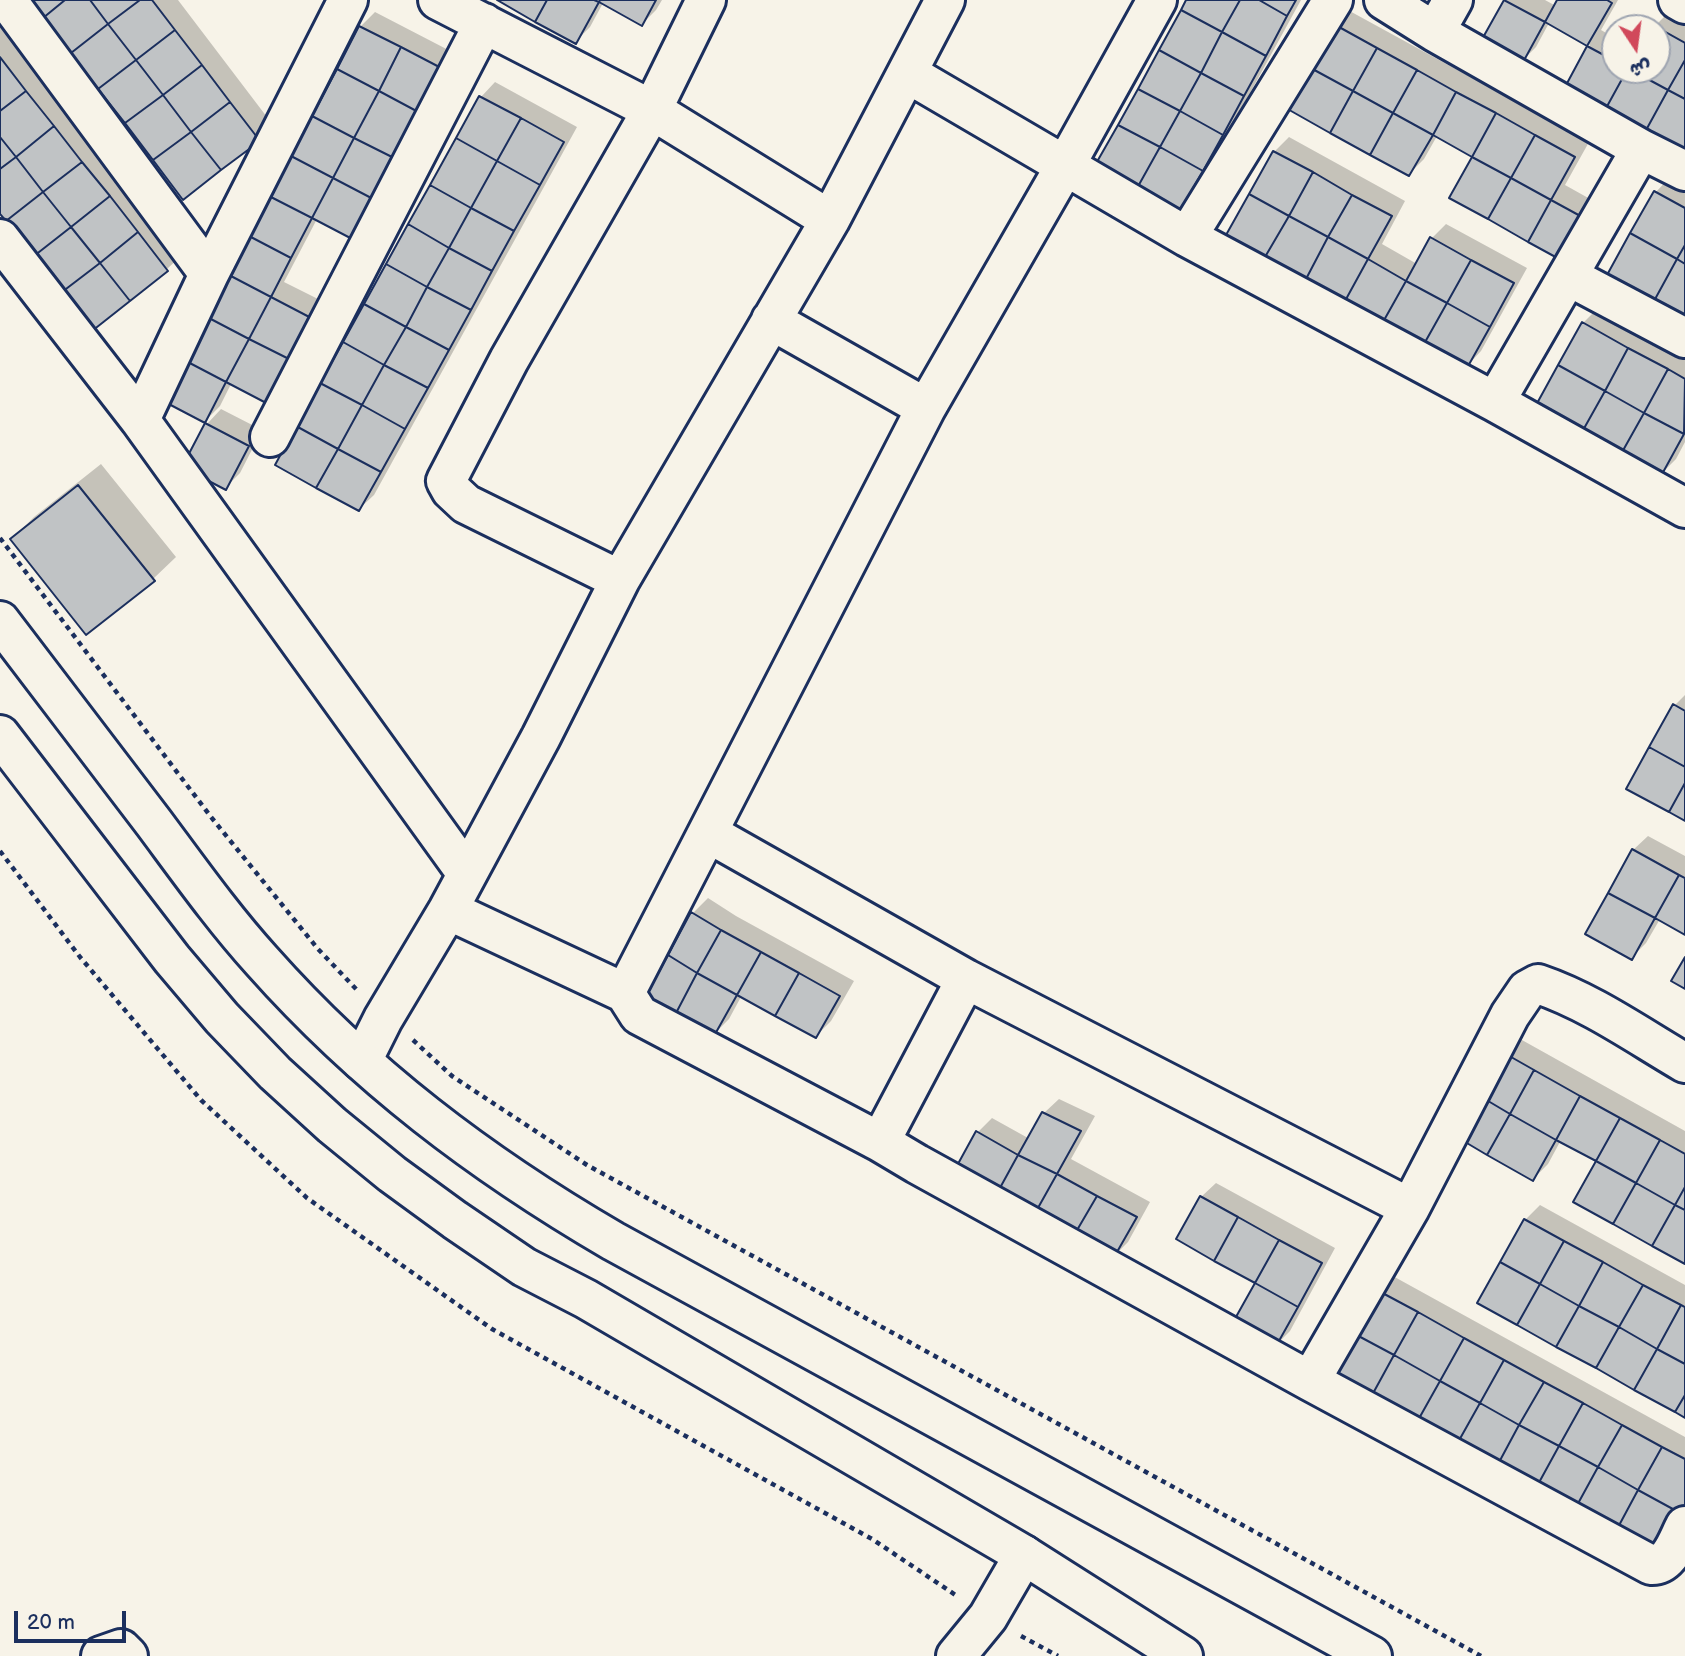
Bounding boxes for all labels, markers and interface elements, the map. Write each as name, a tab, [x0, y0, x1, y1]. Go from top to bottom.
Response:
north arrow	[1601, 14, 1671, 84]
text: ش	[1628, 54, 1653, 82]
scale bar	[18, 1596, 130, 1640]
text: 20 m	[27, 1610, 75, 1635]

